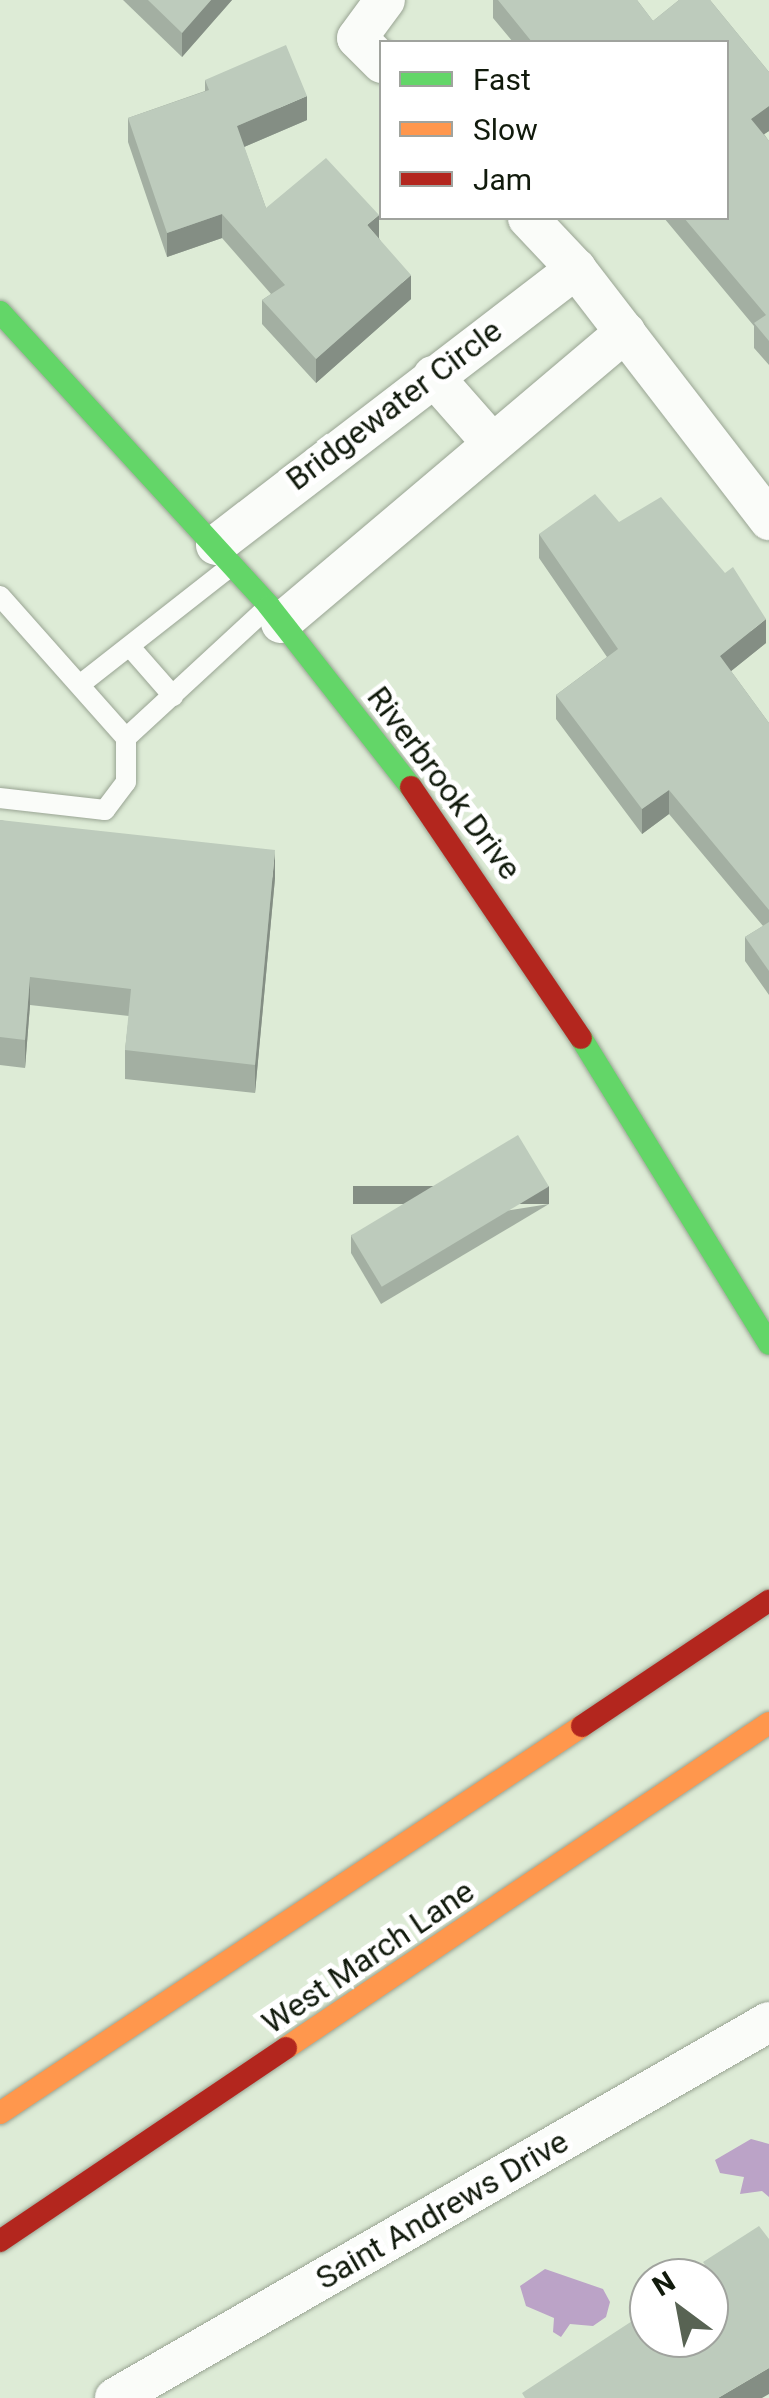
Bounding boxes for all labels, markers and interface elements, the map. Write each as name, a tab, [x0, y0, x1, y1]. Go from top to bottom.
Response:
legend	[379, 40, 729, 220]
text: Fast	[473, 62, 531, 97]
text: Slow	[473, 112, 538, 147]
text: Jam	[473, 162, 532, 197]
street label: Bridgewater Circle	[279, 311, 509, 499]
street label: Riverbrook Drive	[359, 679, 529, 887]
street label: West March Lane	[255, 1872, 481, 2042]
street label: Saint Andrews Drive	[309, 2122, 575, 2298]
north arrow	[629, 2258, 729, 2358]
text: N	[647, 2265, 681, 2303]

